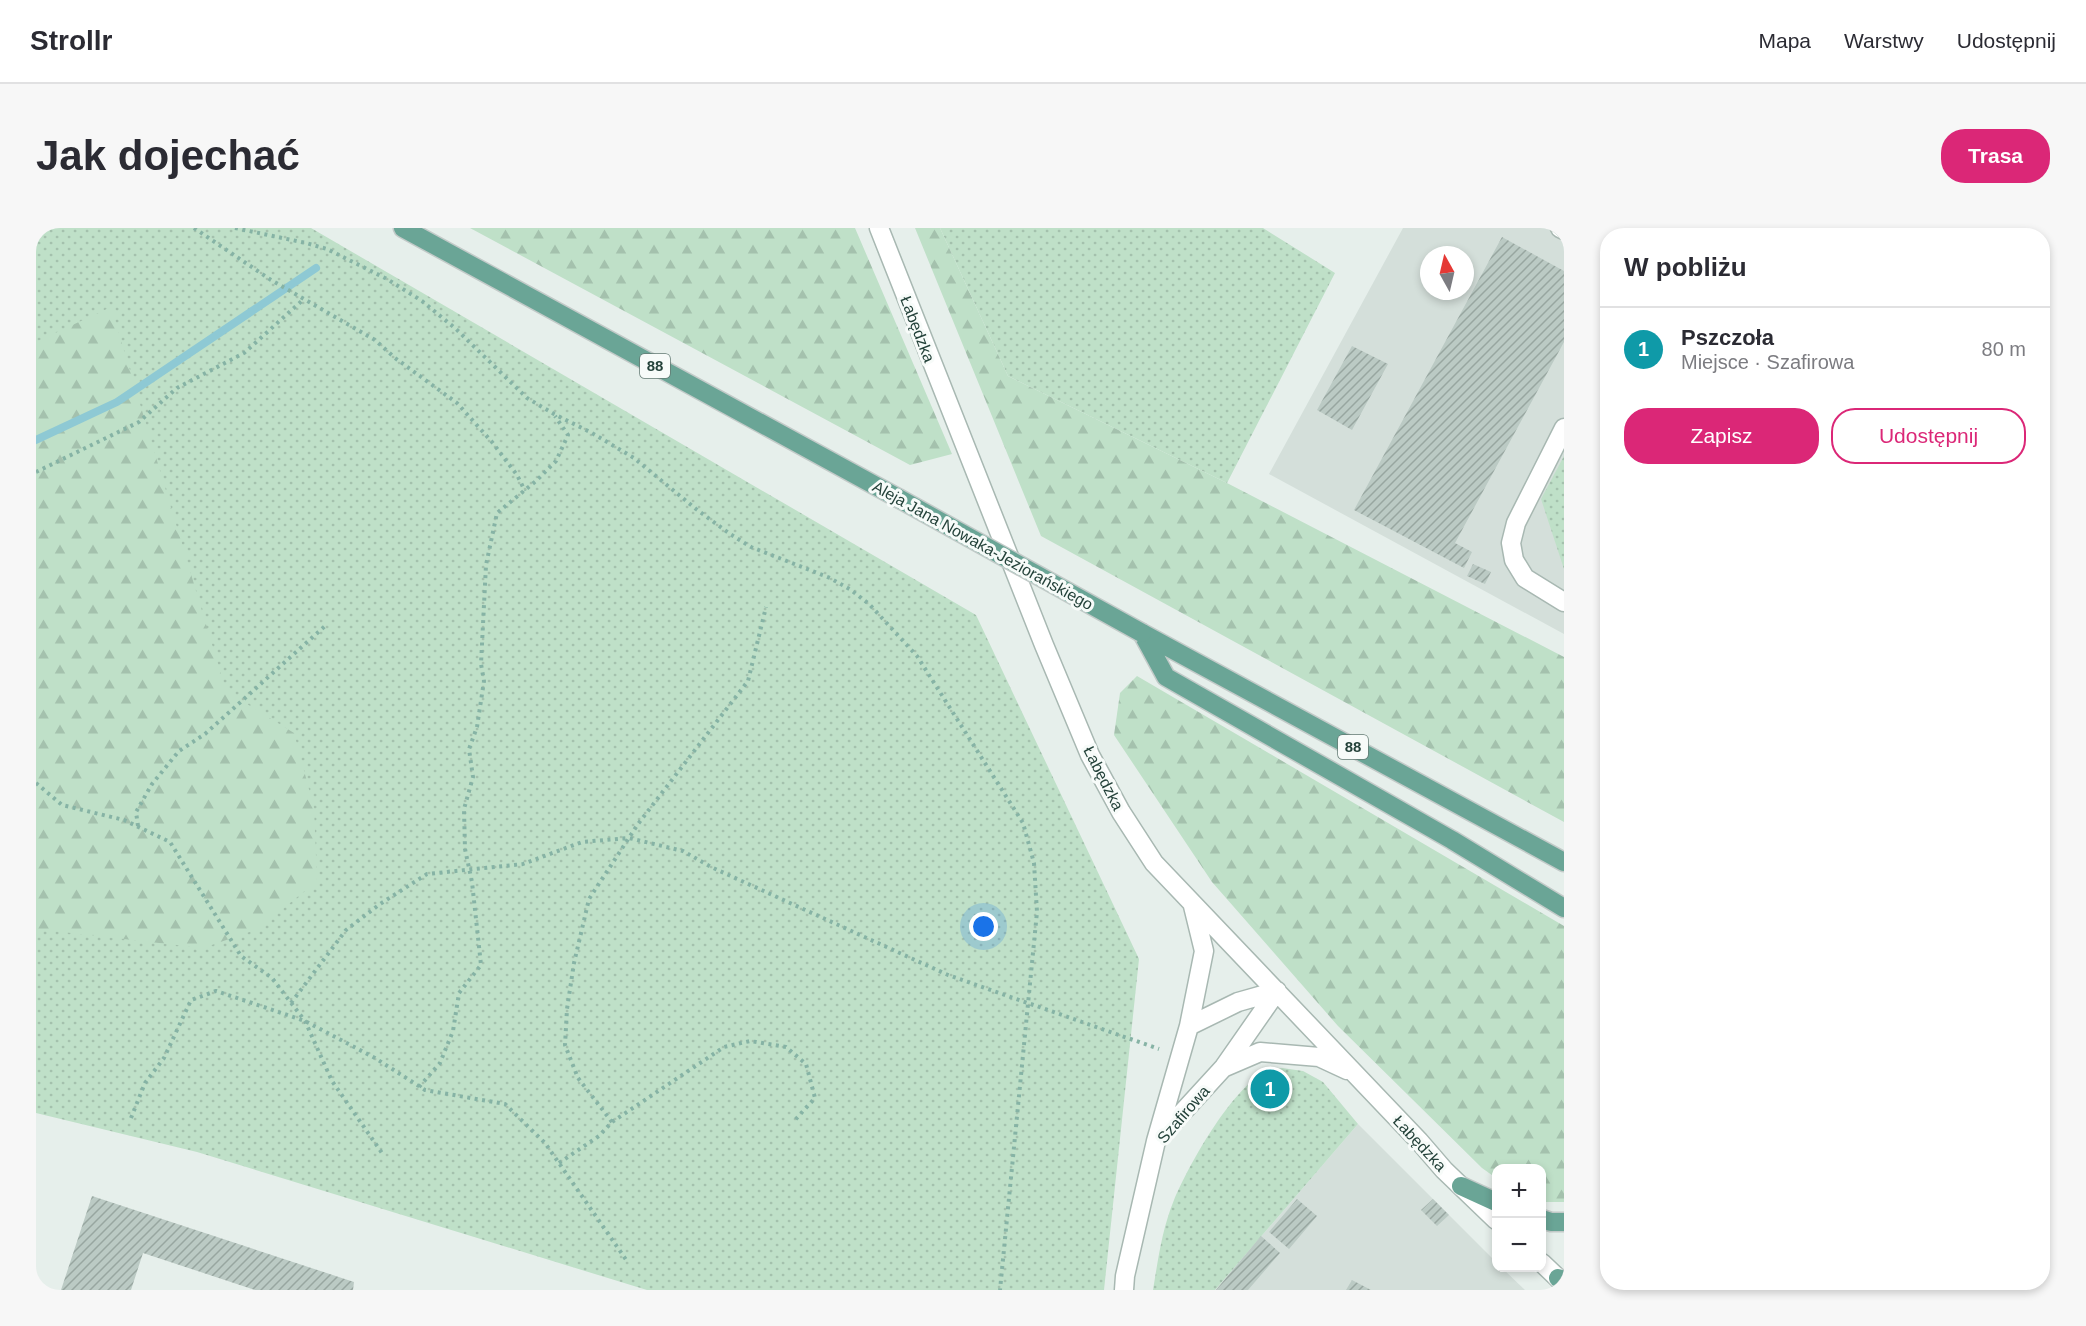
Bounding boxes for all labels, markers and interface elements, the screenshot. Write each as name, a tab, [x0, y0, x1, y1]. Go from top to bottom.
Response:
text: Strollr	[30, 25, 112, 56]
text: Mapa	[1759, 29, 1811, 52]
text: Warstwy	[1844, 29, 1924, 52]
text: Udostępnij	[1957, 29, 2056, 52]
button: Trasa	[1941, 129, 2050, 183]
text: Jak dojechać	[36, 132, 300, 179]
north arrow	[1420, 246, 1474, 300]
text: W pobliżu	[1624, 252, 1747, 282]
street label: Łabędzka	[897, 294, 938, 365]
text: Pszczoła	[1681, 325, 1774, 350]
text: 1	[1638, 338, 1649, 360]
text: 80 m	[1982, 338, 2026, 360]
text: Miejsce · Szafirowa	[1681, 351, 1854, 373]
road number: 88	[640, 354, 670, 378]
button: Zapisz	[1624, 408, 1819, 464]
button: Udostępnij	[1831, 408, 2026, 464]
street label: Aleja Jana Nowaka-Jeziorańskiego	[870, 478, 1096, 613]
road number: 88	[1338, 735, 1368, 759]
street label: Łabędzka	[1080, 743, 1127, 813]
your location	[969, 912, 998, 941]
pin: 1	[1250, 1066, 1290, 1112]
street label: Szafirowa	[1154, 1082, 1213, 1146]
street label: Łabędzka	[1390, 1112, 1450, 1175]
map controls	[1492, 1164, 1546, 1272]
button: +	[1492, 1164, 1546, 1218]
button: −	[1492, 1218, 1546, 1272]

